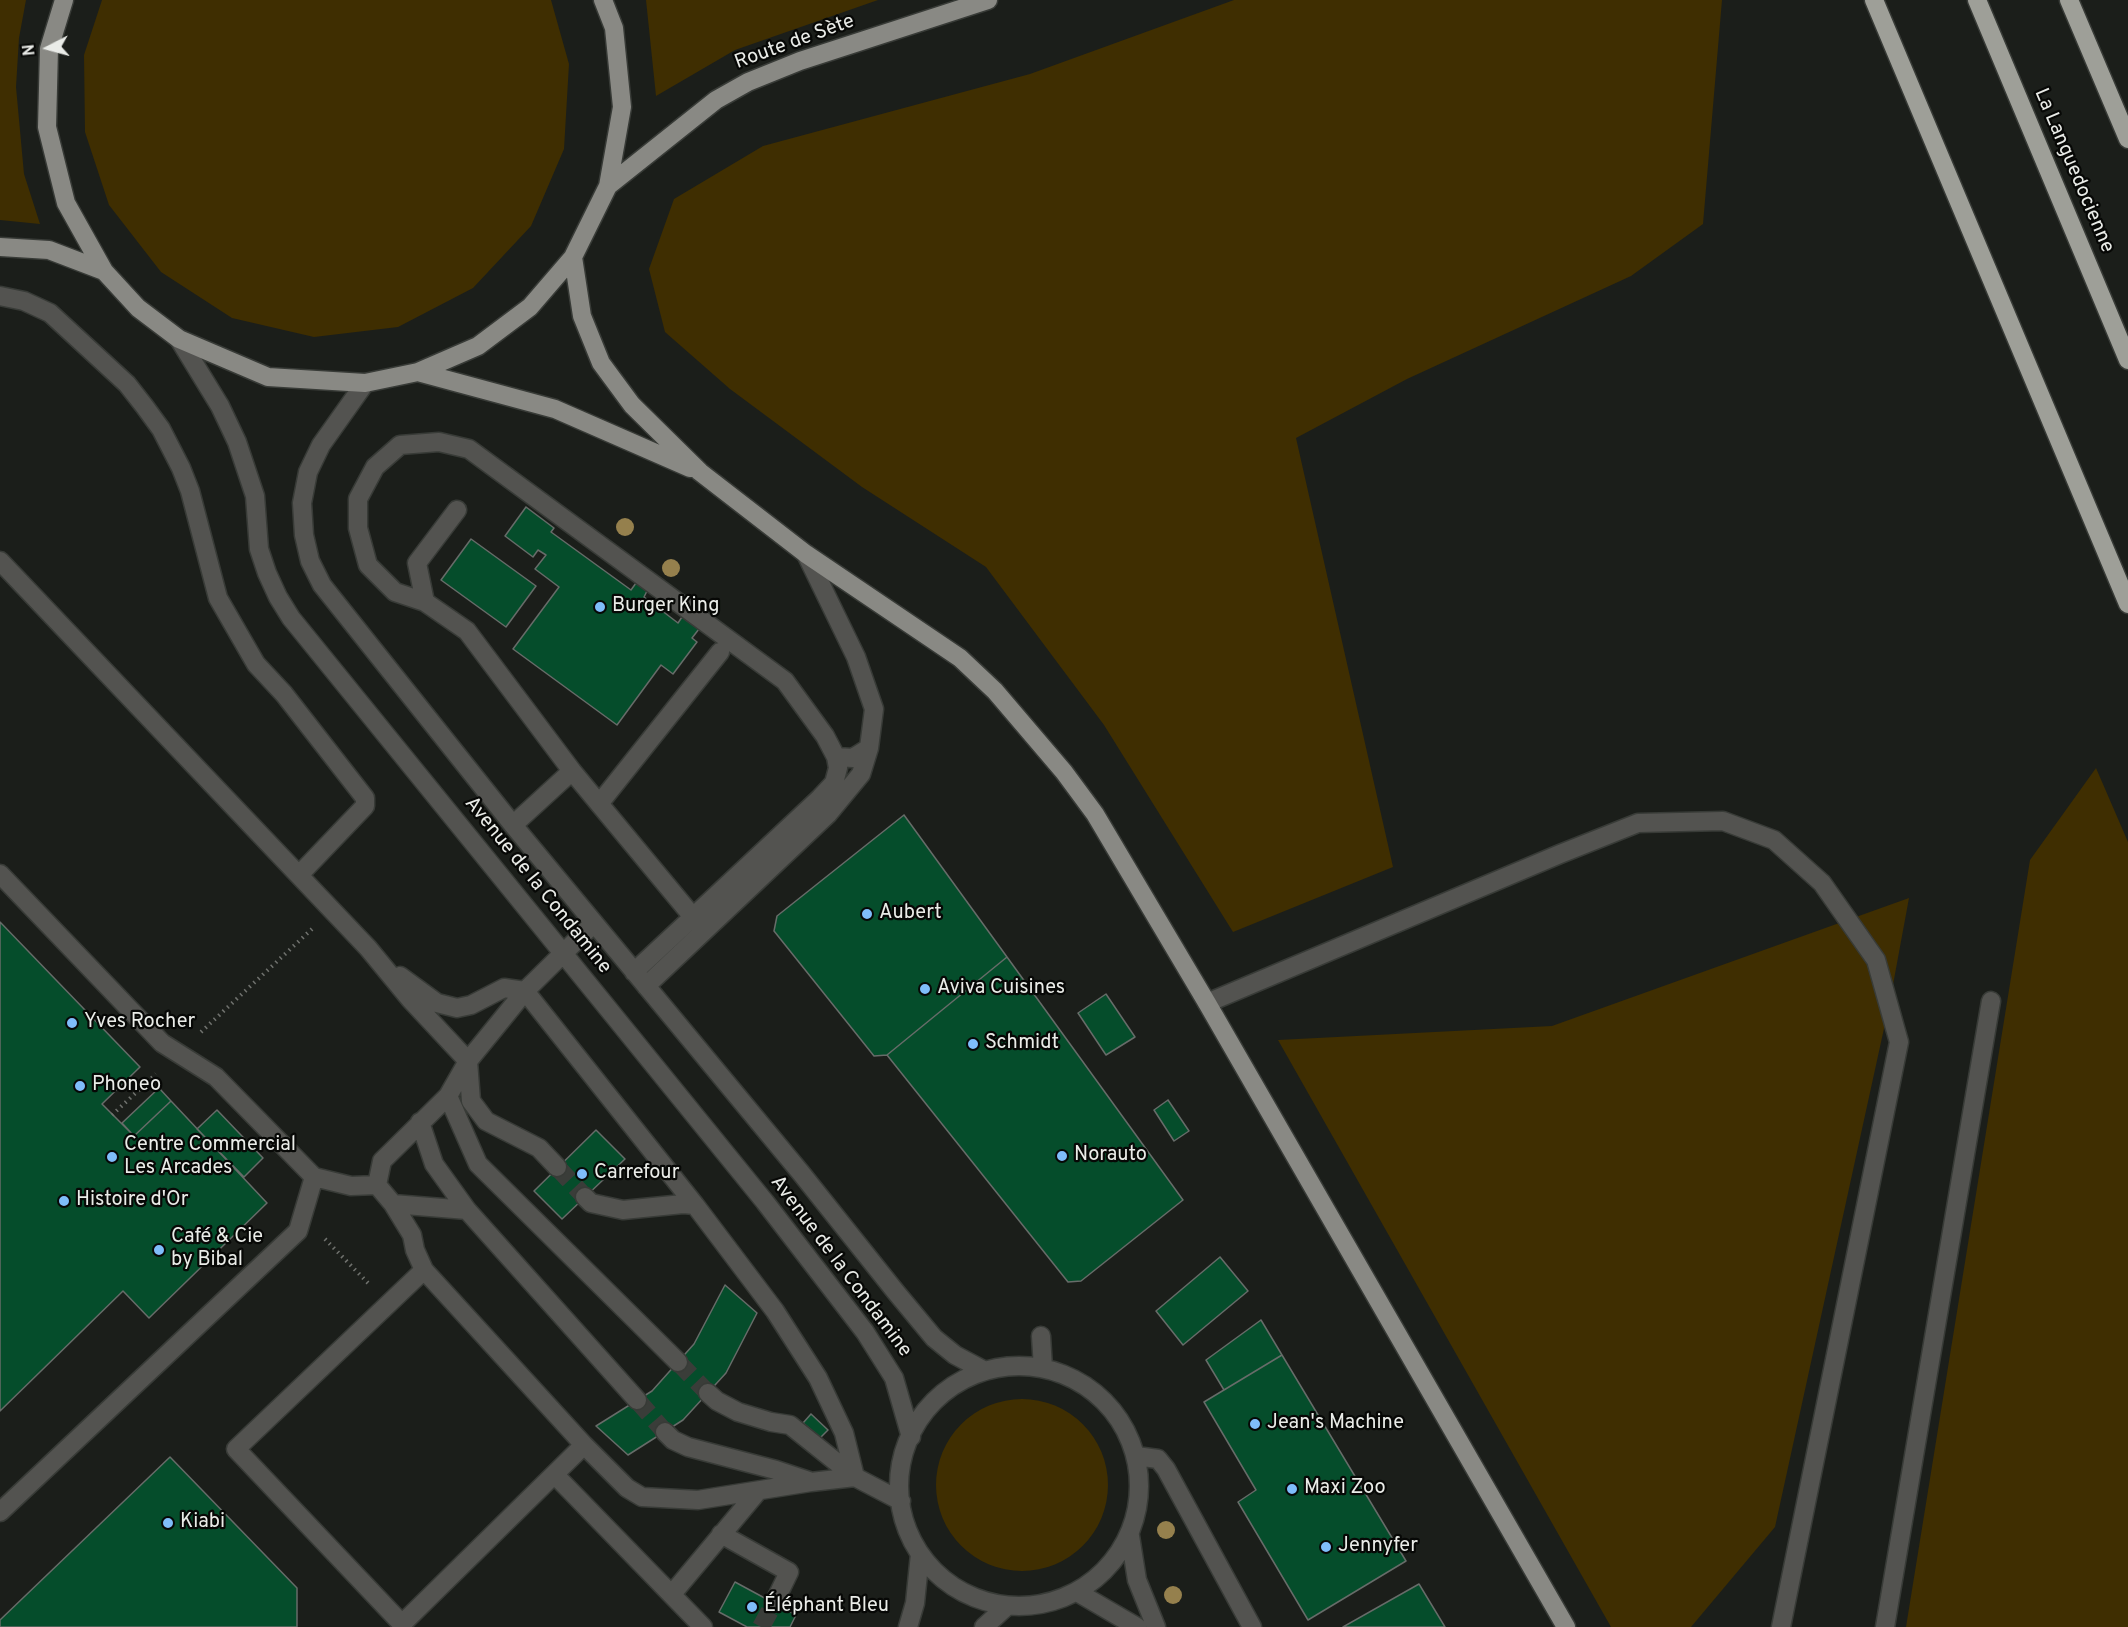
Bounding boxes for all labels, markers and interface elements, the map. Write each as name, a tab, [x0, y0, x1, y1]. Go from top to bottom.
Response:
street label: Route de Sète	[732, 10, 858, 76]
north arrow	[18, 18, 78, 78]
text: N	[20, 43, 41, 57]
street label: La Languedocienne	[2028, 85, 2118, 257]
place label: Burger King	[612, 595, 719, 619]
marker: Burger King	[593, 600, 607, 614]
street label: Avenue de la Condamine	[458, 793, 616, 979]
place label: Aubert	[879, 902, 942, 926]
marker: Aubert	[860, 907, 874, 921]
place label: Aviva Cuisines	[937, 977, 1065, 1001]
marker: Aviva Cuisines	[918, 982, 932, 996]
place label: Yves Rocher	[84, 1011, 195, 1035]
marker: Yves Rocher	[65, 1016, 79, 1030]
place label: Schmidt	[985, 1032, 1059, 1056]
marker: Schmidt	[966, 1037, 980, 1051]
place label: Phoneo	[92, 1074, 161, 1098]
marker: Phoneo	[73, 1079, 87, 1093]
place label: Centre Commercial Les Arcades	[124, 1134, 296, 1181]
place label: Norauto	[1074, 1144, 1147, 1168]
marker: Norauto	[1055, 1149, 1069, 1163]
marker: Centre Commercial Les Arcades	[105, 1150, 119, 1164]
place label: Carrefour	[594, 1162, 680, 1186]
marker: Carrefour	[575, 1167, 589, 1181]
street label: Avenue de la Condamine	[764, 1172, 916, 1362]
place label: Histoire d'Or	[76, 1189, 189, 1213]
marker: Histoire d'Or	[57, 1194, 71, 1208]
place label: Café & Cie by Bibal	[171, 1226, 263, 1273]
marker: Café & Cie by Bibal	[152, 1243, 166, 1257]
place label: Jean's Machine	[1267, 1412, 1404, 1436]
marker: Jean's Machine	[1248, 1417, 1262, 1431]
place label: Maxi Zoo	[1304, 1477, 1386, 1501]
marker: Maxi Zoo	[1285, 1482, 1299, 1496]
place label: Kiabi	[180, 1511, 225, 1535]
marker: Kiabi	[161, 1516, 175, 1530]
place label: Jennyfer	[1338, 1535, 1418, 1559]
marker: Jennyfer	[1319, 1540, 1333, 1554]
place label: Éléphant Bleu	[764, 1595, 889, 1619]
marker: Éléphant Bleu	[745, 1600, 759, 1614]

